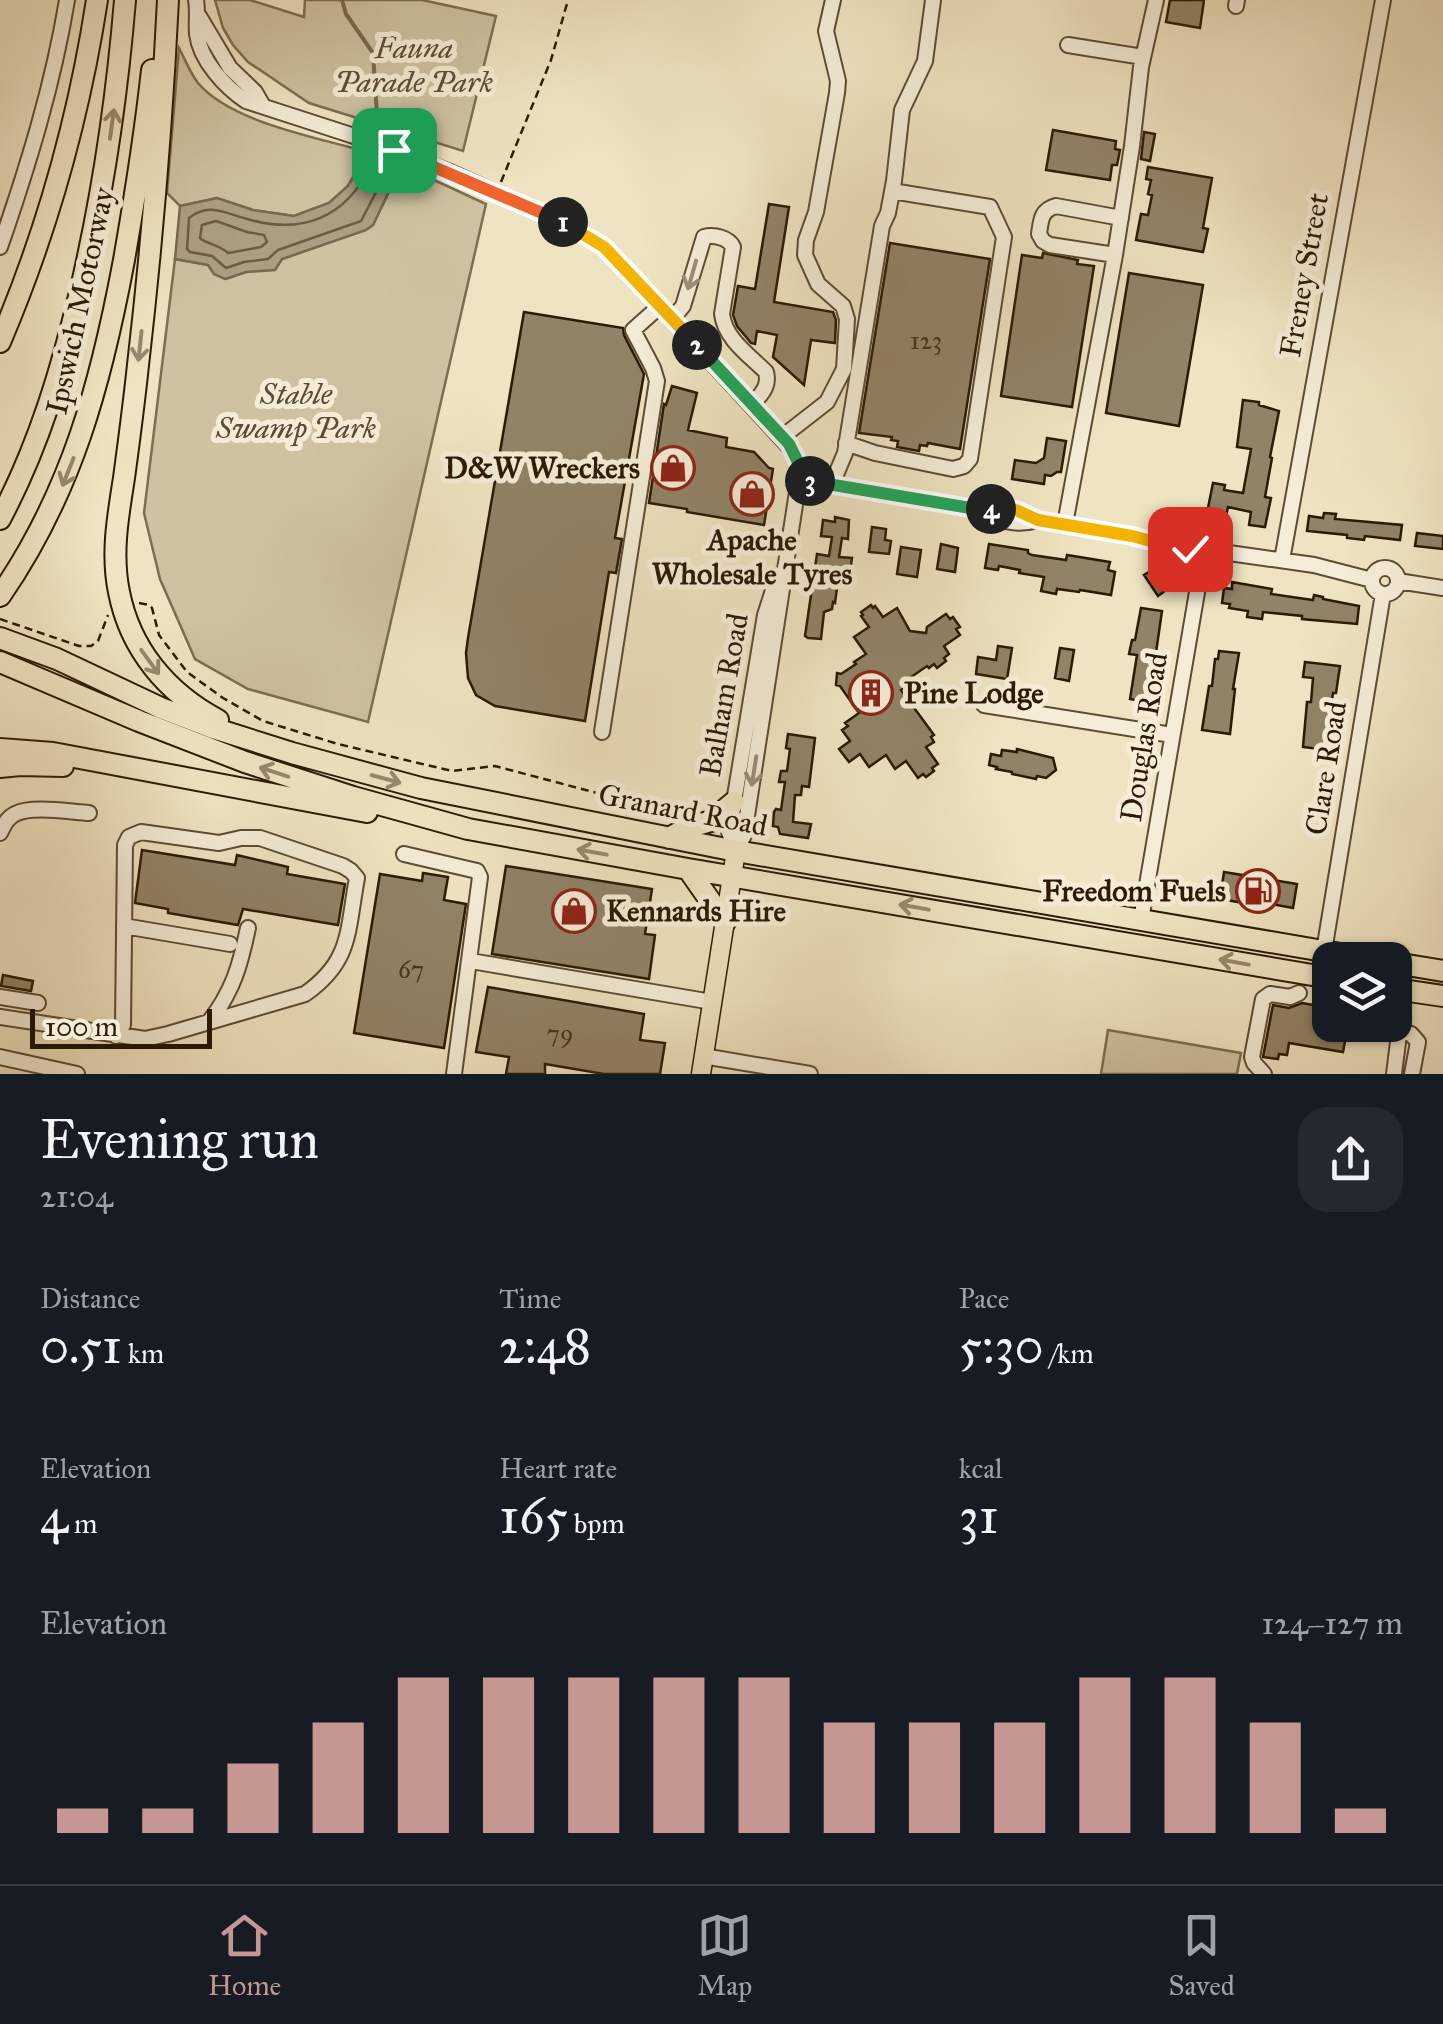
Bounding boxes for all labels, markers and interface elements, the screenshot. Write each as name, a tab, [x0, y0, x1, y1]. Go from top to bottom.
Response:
park label: Fauna Parade Park	[335, 30, 493, 100]
pin	[352, 108, 437, 193]
one-way arrow	[103, 109, 121, 141]
icon: arrive	[367, 123, 422, 178]
street label: Ipswich Motorway	[38, 183, 122, 418]
street label: Freney Street	[1272, 190, 1336, 360]
pin: 1	[538, 197, 588, 247]
text: 1	[557, 204, 569, 239]
one-way arrow	[682, 259, 700, 291]
pin: 2	[672, 320, 722, 370]
house number: 123	[910, 325, 942, 356]
text: 2	[690, 327, 704, 362]
one-way arrow	[131, 330, 150, 362]
park label: Stable Swamp Park	[215, 376, 376, 447]
shop icon: D&W Wreckers	[650, 445, 696, 491]
place label: D&W Wreckers	[444, 450, 640, 486]
pin: 3	[785, 456, 835, 506]
one-way arrow	[57, 457, 75, 487]
text: 3	[804, 463, 816, 498]
shop icon: Apache Wholesale Tyres	[729, 471, 775, 517]
pin: 4	[966, 484, 1016, 534]
text: 4	[983, 491, 999, 526]
pin	[1148, 507, 1233, 592]
place label: Apache Wholesale Tyres	[652, 522, 852, 592]
icon: check	[1163, 522, 1218, 577]
street label: Balham Road	[692, 610, 756, 780]
one-way arrow	[139, 648, 160, 675]
street label: Douglas Road	[1113, 650, 1175, 824]
building icon: Pine Lodge	[848, 670, 894, 716]
place label: Pine Lodge	[904, 675, 1044, 711]
street label: Clare Road	[1298, 698, 1354, 838]
one-way arrow	[744, 755, 762, 787]
one-way arrow	[258, 761, 290, 779]
one-way arrow	[370, 771, 401, 790]
street label: Granard Road	[595, 776, 771, 844]
one-way arrow	[577, 842, 609, 861]
fuel station icon: Freedom Fuels	[1235, 868, 1281, 914]
place label: Freedom Fuels	[1042, 873, 1226, 909]
shop icon: Kennards Hire	[551, 888, 597, 934]
place label: Kennards Hire	[606, 893, 786, 929]
one-way arrow	[898, 897, 930, 916]
map controls	[1312, 942, 1412, 1042]
button: layers	[1312, 942, 1412, 1042]
one-way arrow	[1218, 952, 1251, 971]
house number: 67	[398, 954, 424, 985]
scale bar	[30, 1004, 212, 1048]
text: 100 m	[45, 1009, 118, 1044]
house number: 79	[547, 1018, 573, 1049]
text: Evening run	[40, 1106, 319, 1173]
button: share	[1298, 1107, 1403, 1212]
text: 21:04	[40, 1177, 113, 1216]
text: Distance	[40, 1281, 140, 1316]
text: Time	[499, 1281, 561, 1316]
text: Pace	[959, 1281, 1009, 1316]
text: 0.51	[40, 1316, 122, 1377]
text: 2:48	[499, 1316, 591, 1377]
text: 5:30	[959, 1316, 1044, 1377]
text: km	[122, 1336, 164, 1371]
text: /km	[1044, 1336, 1094, 1371]
text: Elevation	[40, 1451, 151, 1486]
text: Heart rate	[499, 1451, 617, 1486]
text: kcal	[959, 1451, 1003, 1486]
text: 4	[40, 1486, 68, 1547]
text: 165	[499, 1486, 568, 1547]
text: 31	[959, 1486, 998, 1547]
text: m	[68, 1506, 97, 1541]
text: bpm	[568, 1506, 625, 1541]
text: Elevation	[40, 1604, 167, 1643]
text: 124–127 m	[1262, 1604, 1403, 1643]
tab: Home	[208, 1908, 281, 2003]
tab: Map	[697, 1908, 752, 2003]
tab: Saved	[1168, 1908, 1235, 2003]

